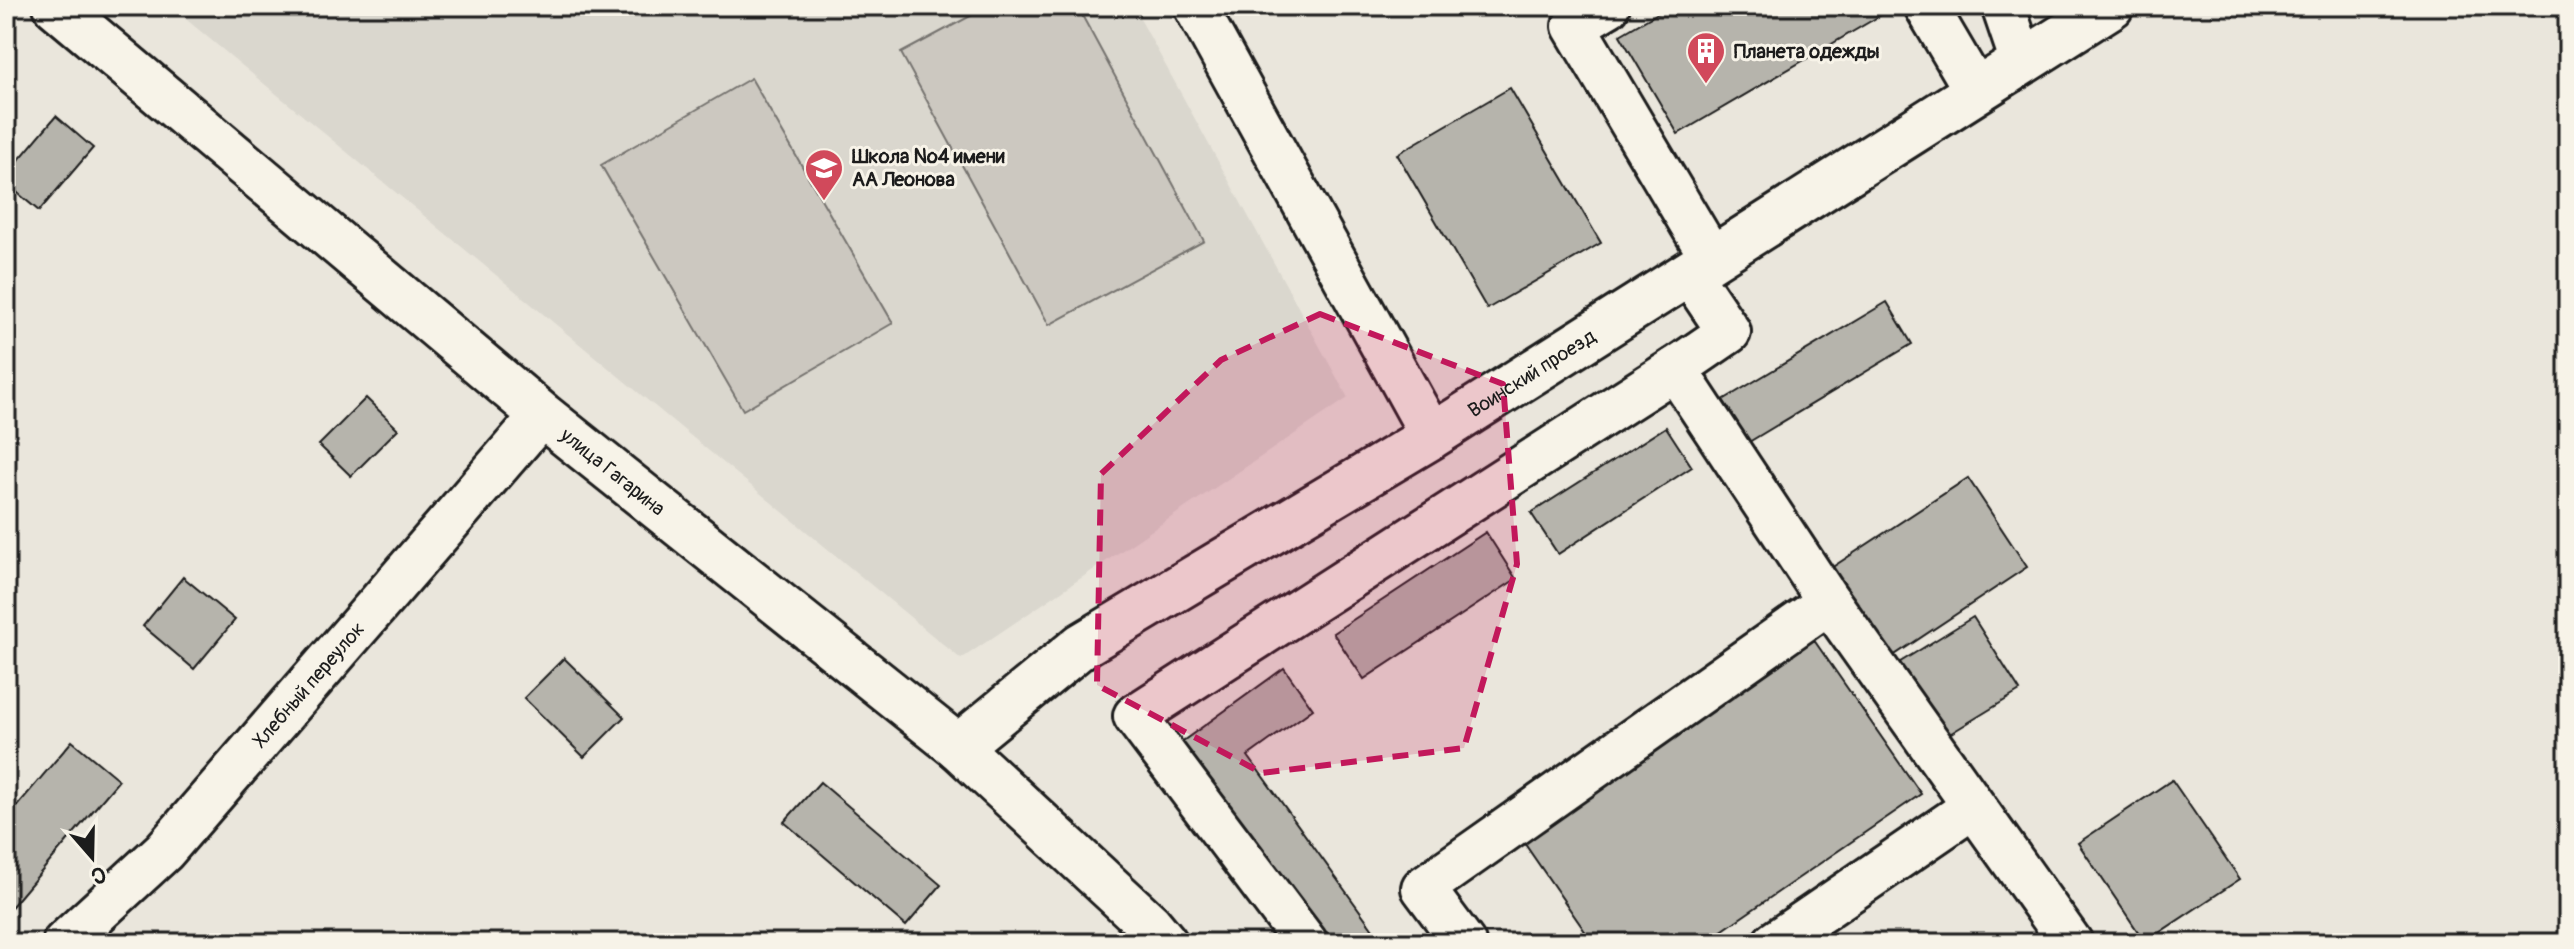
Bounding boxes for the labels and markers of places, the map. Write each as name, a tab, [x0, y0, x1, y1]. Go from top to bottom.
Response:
building icon: Планета одежды	[1685, 30, 1727, 85]
place label: Планета одежды	[1734, 39, 1880, 64]
place label: Школа №4 имени АА Леонова	[851, 144, 1005, 192]
school or university icon: Школа №4 имени АА Леонова	[803, 147, 845, 202]

